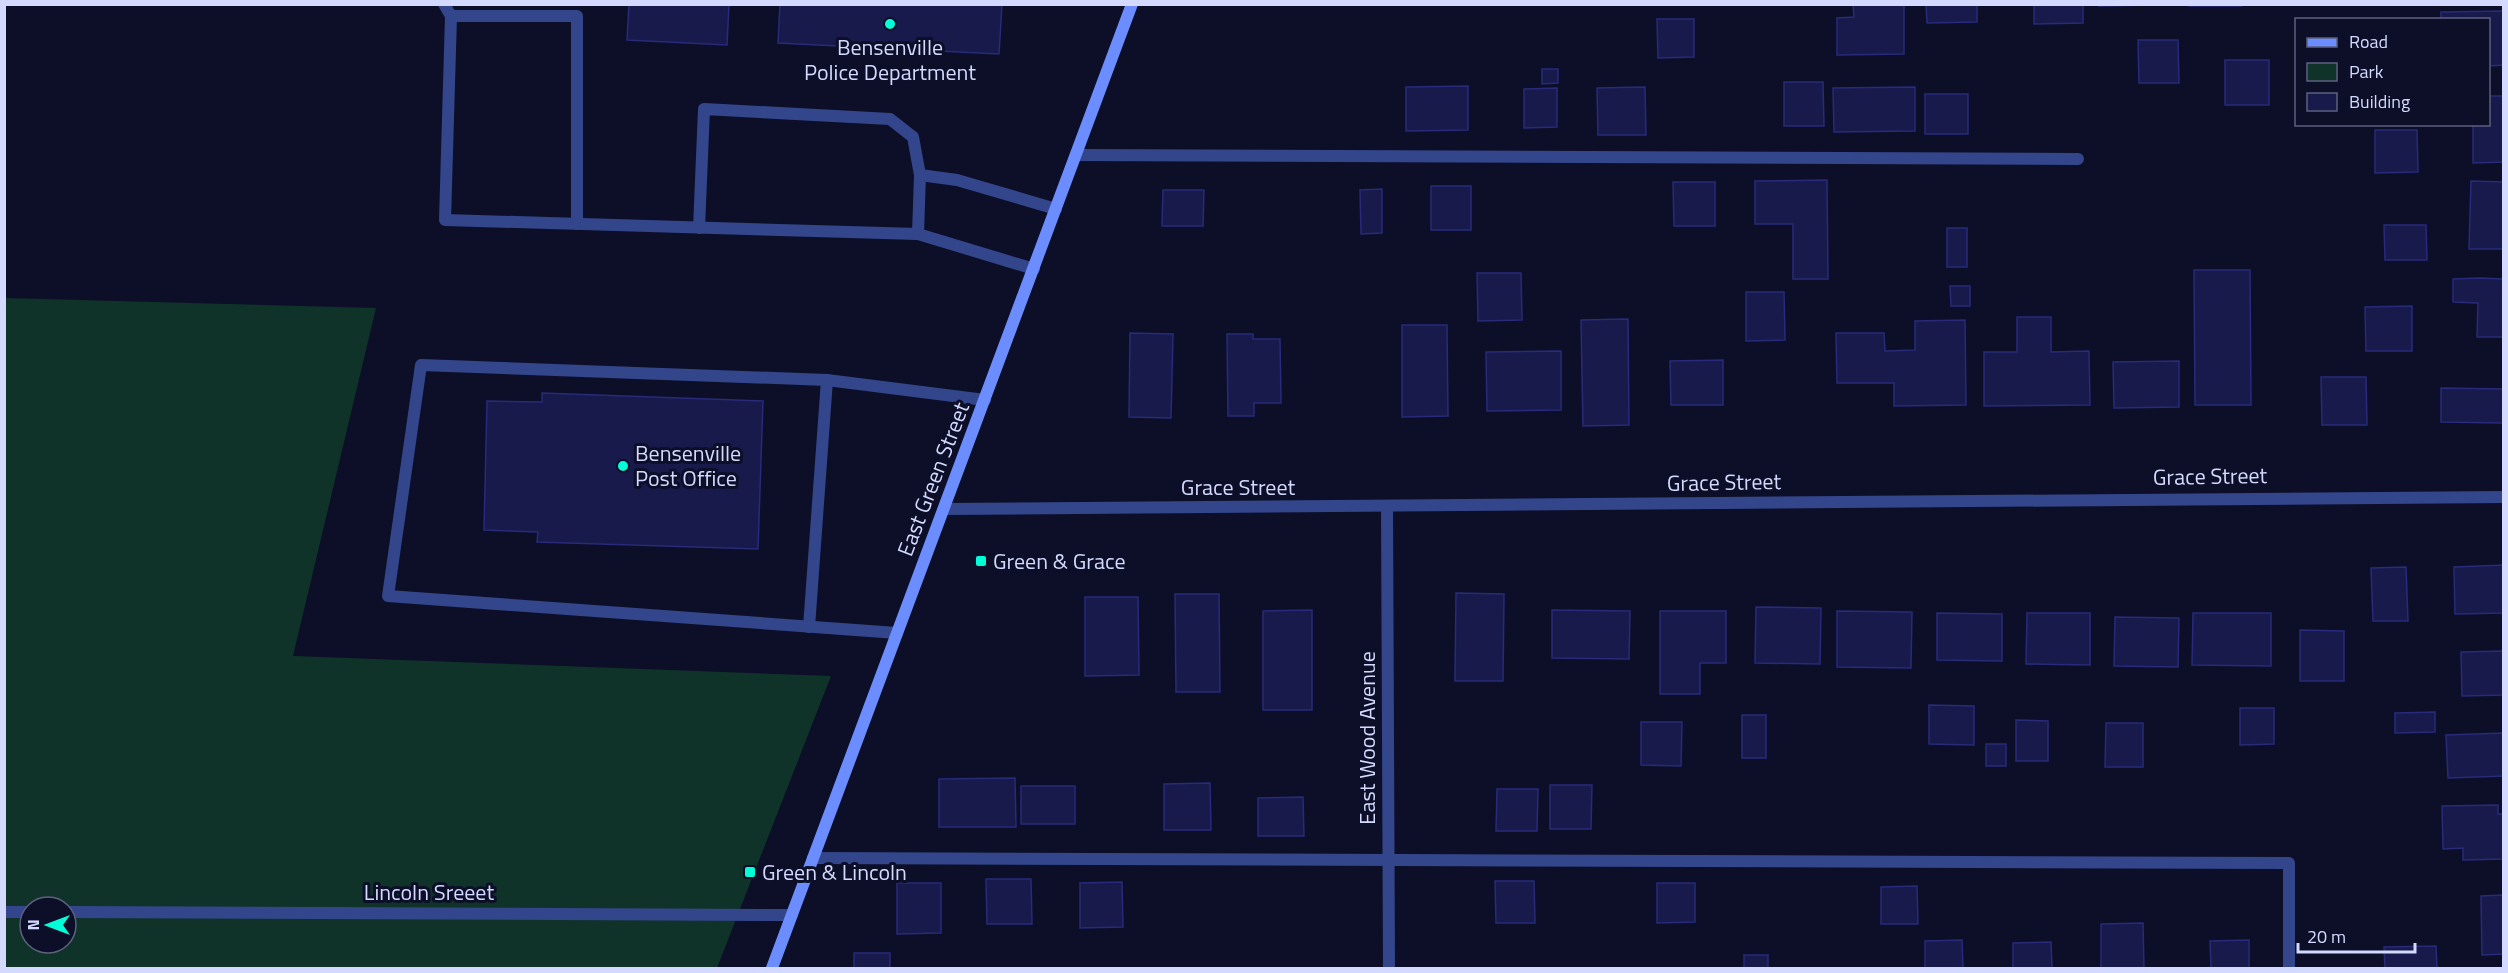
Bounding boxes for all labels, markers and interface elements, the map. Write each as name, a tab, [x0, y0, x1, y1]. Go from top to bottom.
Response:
marker: Bensenville Police Department	[883, 17, 897, 31]
legend	[2295, 18, 2490, 126]
text: Road	[2349, 28, 2388, 55]
place label: Bensenville Police Department	[804, 30, 976, 89]
text: Park	[2349, 58, 2384, 85]
text: Building	[2349, 88, 2410, 115]
street label: East Green Street	[888, 397, 978, 561]
place label: Bensenville Post Office	[635, 436, 741, 495]
street label: Grace Street	[2153, 458, 2268, 494]
marker: Bensenville Post Office	[616, 459, 630, 473]
street label: Grace Street	[1667, 464, 1782, 500]
street label: Grace Street	[1181, 470, 1295, 504]
place label: Green & Grace	[993, 544, 1126, 578]
marker: Green & Grace	[974, 554, 988, 568]
street label: East Wood Avenue	[1350, 651, 1384, 825]
place label: Green & Lincoln	[762, 855, 907, 889]
marker: Green & Lincoln	[743, 865, 757, 879]
street label: Lincoln Sreeet	[364, 875, 494, 909]
north arrow	[18, 895, 78, 955]
scale bar	[2298, 916, 2415, 954]
text: N	[21, 919, 45, 931]
text: 20 m	[2307, 923, 2346, 950]

